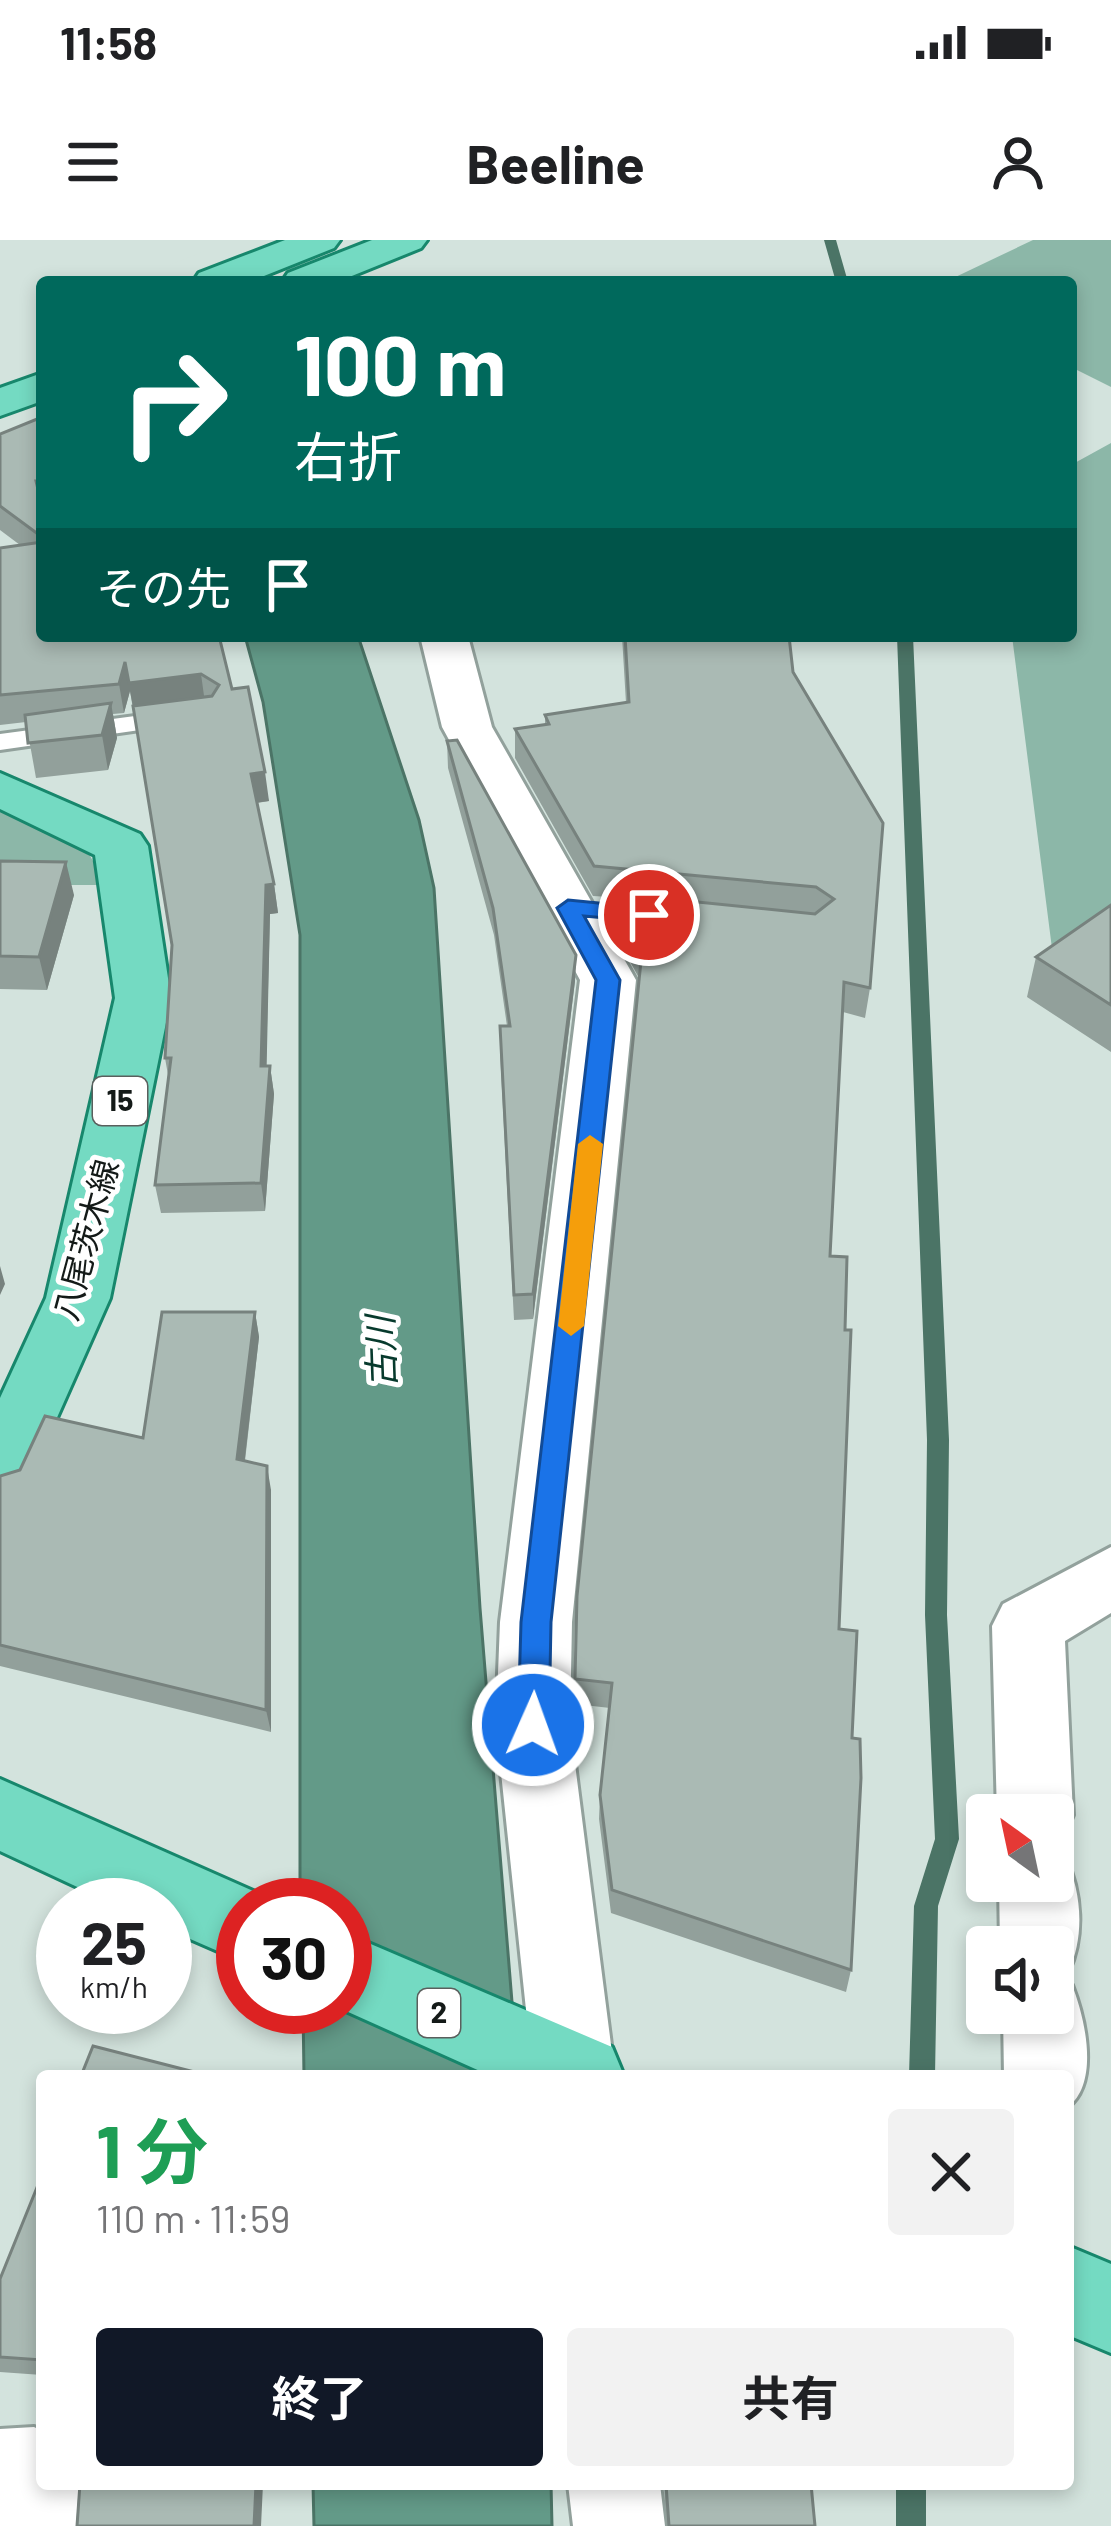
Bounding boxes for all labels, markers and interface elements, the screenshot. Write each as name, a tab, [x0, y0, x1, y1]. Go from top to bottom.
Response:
text: 11:58	[60, 15, 157, 69]
icon: menu	[60, 129, 126, 195]
icon: person	[985, 129, 1051, 195]
text: Beeline	[466, 130, 645, 195]
text: 100 m	[294, 312, 506, 413]
icon: right	[96, 324, 252, 480]
text: 右折	[294, 423, 402, 488]
icon: arrive	[255, 552, 321, 618]
text: その先	[96, 560, 231, 614]
pin	[598, 864, 700, 966]
icon: arrive	[616, 882, 682, 948]
road number: 15	[93, 1077, 147, 1125]
street label: 八尾茨木線	[44, 1155, 126, 1325]
water label: 古川	[357, 1311, 402, 1389]
position arrow	[470, 1662, 596, 1788]
north arrow	[966, 1794, 1074, 1902]
map controls	[966, 1794, 1074, 2034]
speed limit sign: 30	[216, 1878, 372, 2034]
text: 25	[81, 1905, 147, 1977]
button: sound	[966, 1926, 1074, 2034]
text: km/h	[80, 1968, 148, 2004]
road number: 2	[418, 1989, 460, 2037]
text: 1 分	[96, 2106, 208, 2192]
button: close	[888, 2109, 1014, 2235]
text: 110 m · 11:59	[96, 2194, 290, 2241]
button: 終了	[96, 2328, 543, 2466]
button: 共有	[567, 2328, 1014, 2466]

